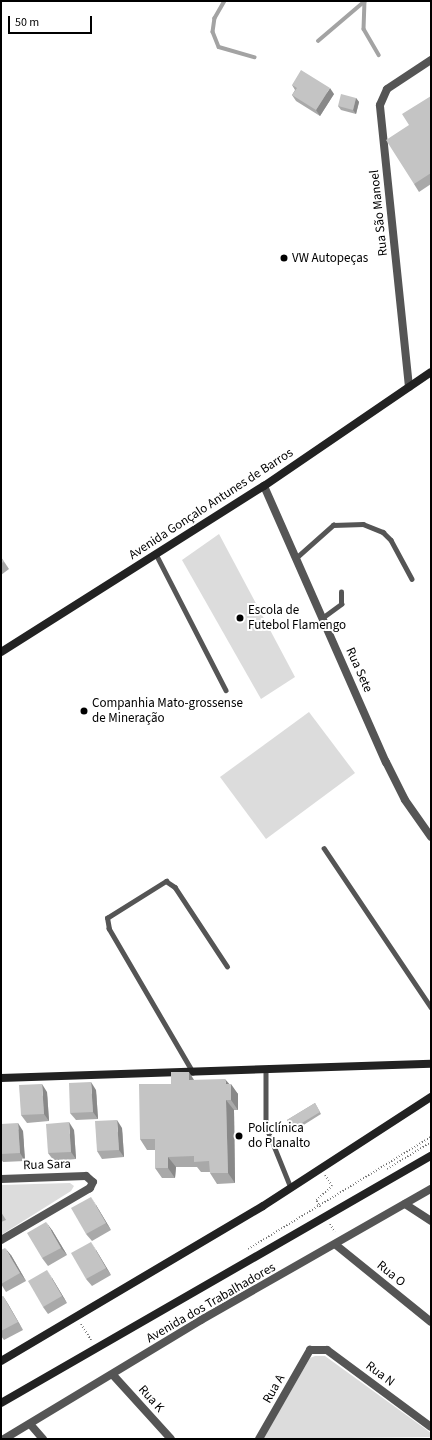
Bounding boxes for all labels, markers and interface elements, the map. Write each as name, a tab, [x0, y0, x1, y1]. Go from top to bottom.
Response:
scale bar	[10, 8, 94, 34]
text: 50 m	[15, 14, 39, 31]
street label: Rua São Manoel	[367, 169, 391, 257]
place label: VW Autopeças	[292, 250, 368, 266]
marker: VW Autopeças	[279, 253, 289, 263]
street label: Avenida Gonçalo Antunes de Barros	[126, 445, 296, 563]
place label: Escola de Futebol Flamengo	[248, 603, 346, 634]
marker: Escola de Futebol Flamengo	[235, 613, 245, 623]
street label: Rua Sete	[342, 645, 376, 695]
place label: Companhia Mato-grossense de Mineração	[92, 696, 243, 727]
marker: Companhia Mato-grossense de Mineração	[79, 706, 89, 716]
place label: Policlínica do Planalto	[248, 1121, 310, 1152]
marker: Policlínica do Planalto	[233, 1130, 245, 1142]
street label: Rua Sara	[23, 1156, 71, 1174]
street label: Rua O	[374, 1258, 408, 1290]
street label: Avenida dos Trabalhadores	[144, 1260, 278, 1346]
street label: Rua N	[363, 1358, 397, 1390]
street label: Rua A	[260, 1372, 288, 1406]
street label: Rua K	[135, 1382, 167, 1416]

